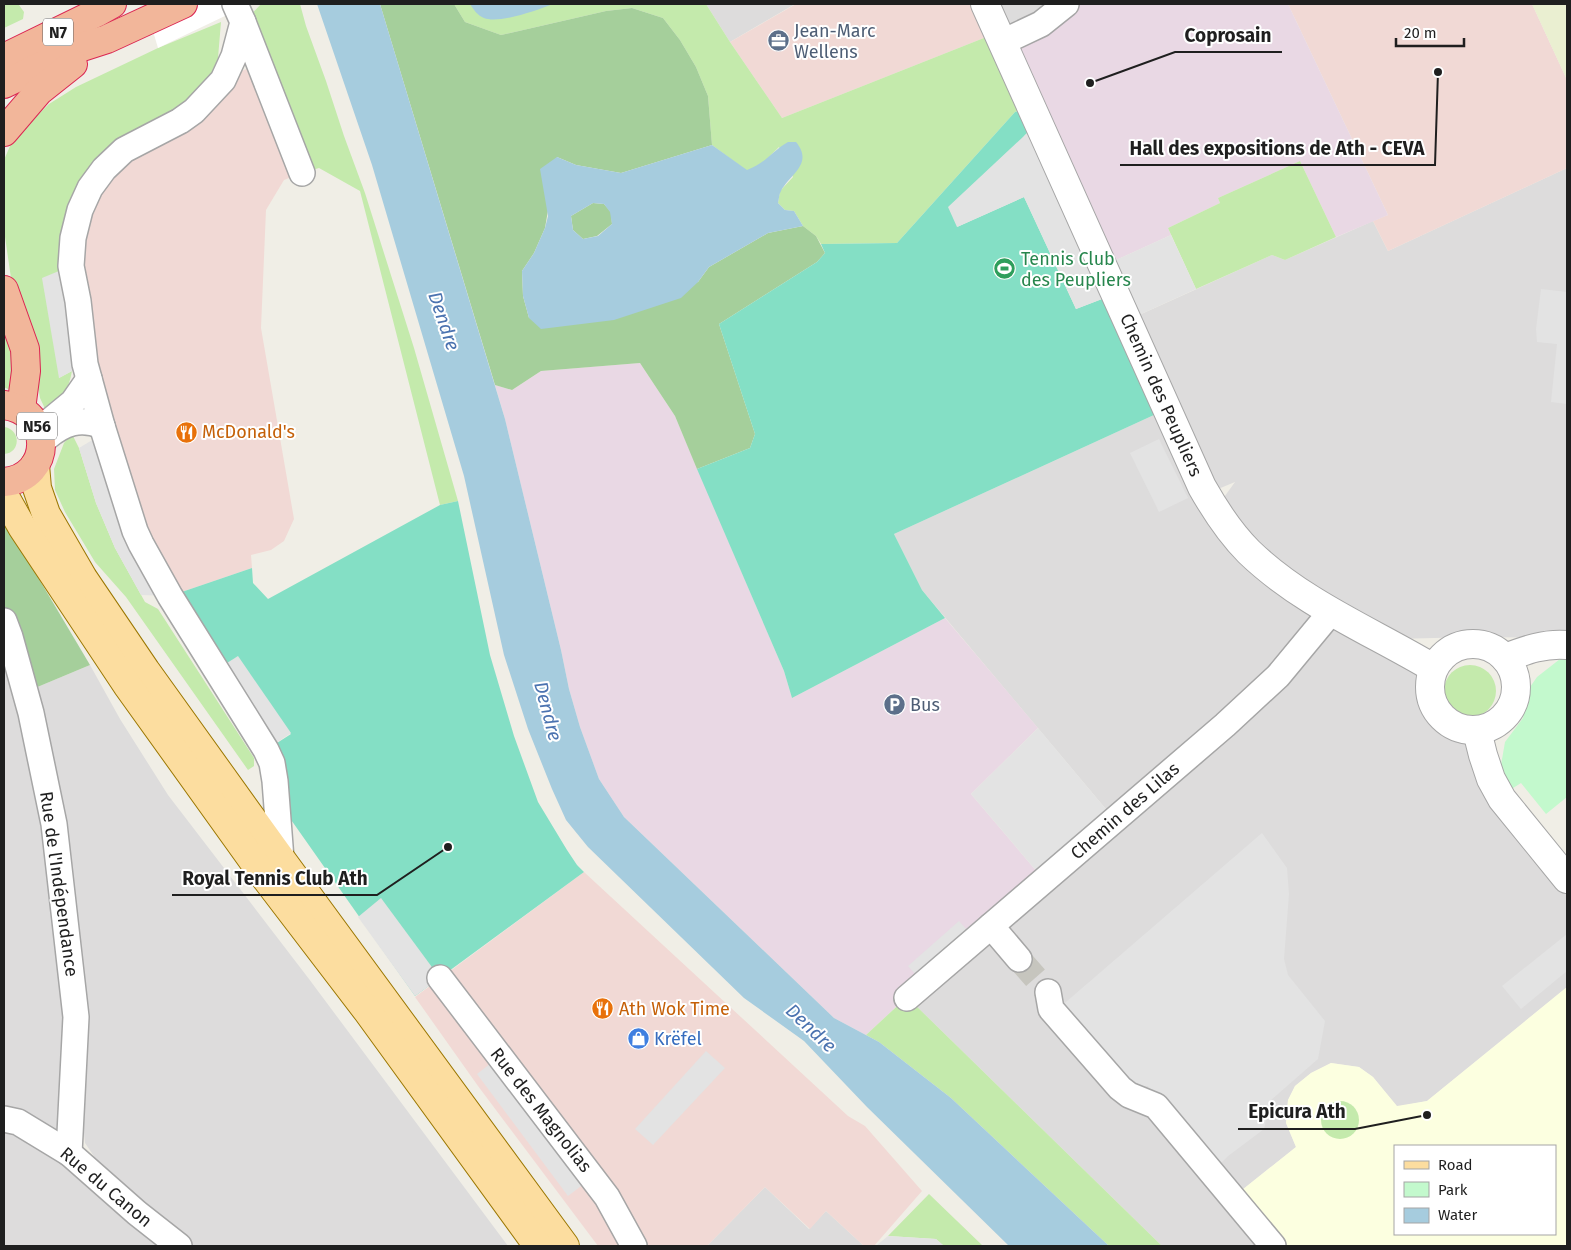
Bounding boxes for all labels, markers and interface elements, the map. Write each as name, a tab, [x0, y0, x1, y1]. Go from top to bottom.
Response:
scale bar	[1396, 15, 1464, 47]
road number: N7	[43, 18, 73, 46]
callout: Coprosain	[1175, 18, 1282, 52]
place label: Jean-Marc Wellens	[794, 20, 876, 63]
text: Coprosain	[1185, 24, 1271, 47]
text: 20 m	[1404, 24, 1437, 42]
office icon: Jean-Marc Wellens	[766, 29, 790, 53]
callout: Hall des expositions de Ath - CEVA	[1120, 131, 1435, 165]
text: Hall des expositions de Ath - CEVA	[1130, 137, 1425, 160]
place label: Tennis Club des Peupliers	[1021, 248, 1131, 291]
sports icon: Tennis Club des Peupliers	[993, 257, 1017, 281]
water label: Dendre	[423, 289, 465, 354]
street label: Chemin des Peupliers	[1115, 310, 1207, 480]
road number: N56	[17, 412, 57, 440]
restaurant icon: McDonald's	[174, 420, 198, 444]
place label: McDonald's	[202, 421, 295, 443]
water label: Dendre	[529, 679, 567, 743]
parking icon: Bus	[882, 693, 906, 717]
place label: Bus	[910, 694, 940, 716]
street label: Chemin des Lilas	[1066, 758, 1184, 864]
street label: Rue de l'Indépendance	[35, 790, 83, 978]
callout: Royal Tennis Club Ath	[172, 861, 377, 895]
text: Royal Tennis Club Ath	[182, 867, 368, 890]
restaurant icon: Ath Wok Time	[591, 997, 615, 1021]
place label: Ath Wok Time	[619, 998, 730, 1020]
water label: Dendre	[781, 999, 841, 1057]
shop icon: Krëfel	[626, 1027, 650, 1051]
place label: Krëfel	[654, 1028, 702, 1050]
street label: Rue des Magnolias	[486, 1043, 596, 1177]
callout: Epicura Ath	[1238, 1095, 1355, 1129]
text: Epicura Ath	[1248, 1100, 1346, 1123]
street label: Rue du Canon	[56, 1142, 156, 1232]
legend	[1394, 1145, 1556, 1235]
text: Road	[1438, 1156, 1473, 1174]
text: Park	[1438, 1181, 1468, 1199]
text: Water	[1438, 1206, 1477, 1224]

